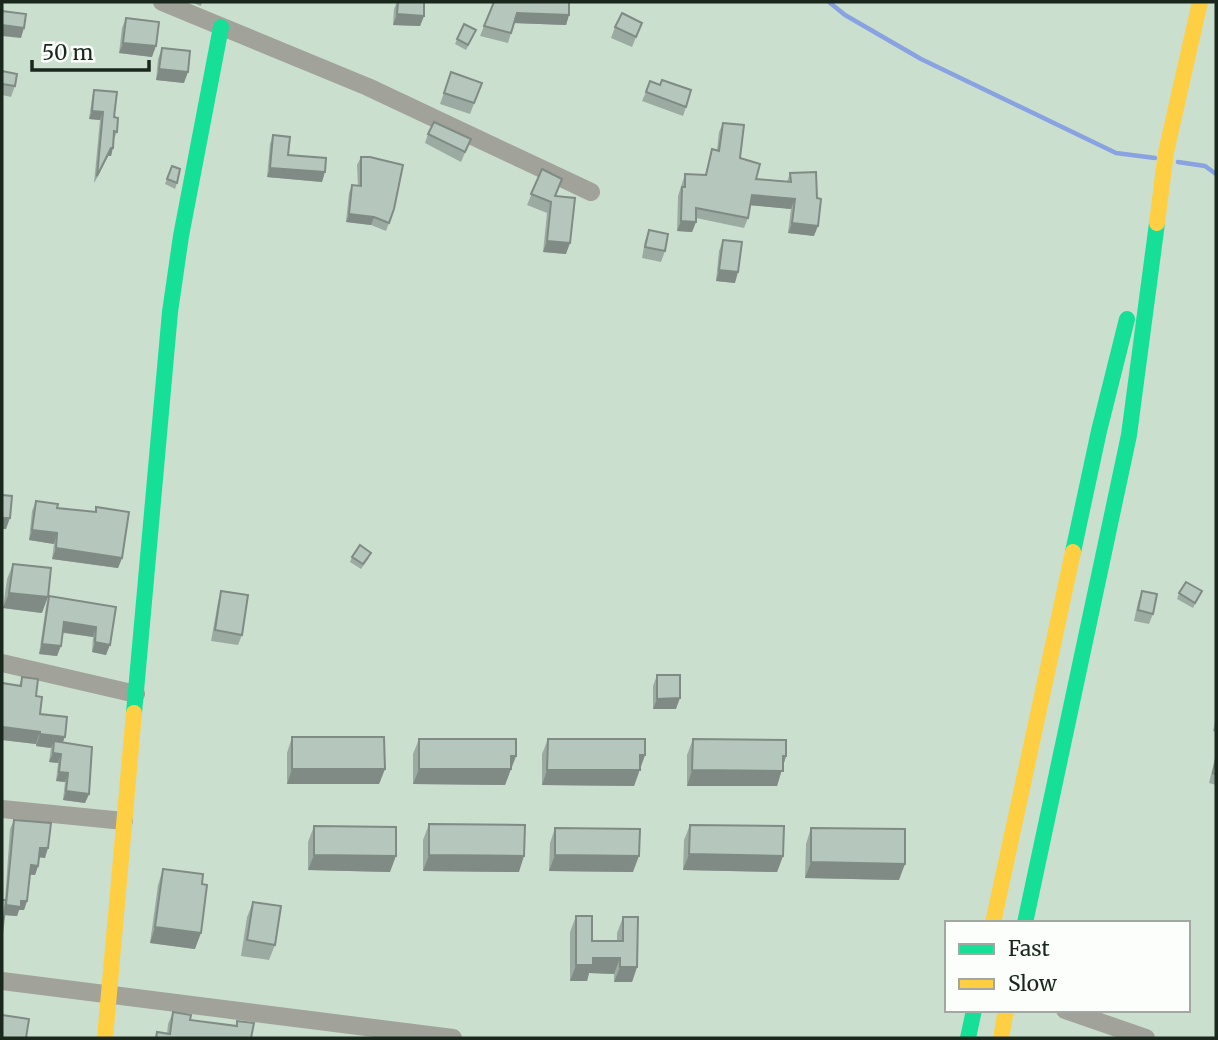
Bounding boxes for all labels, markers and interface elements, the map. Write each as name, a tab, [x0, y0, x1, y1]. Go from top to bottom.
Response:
scale bar	[32, 28, 149, 72]
text: 50 m	[42, 39, 93, 66]
legend	[945, 921, 1190, 1012]
text: Fast	[1008, 935, 1050, 962]
text: Slow	[1008, 970, 1057, 997]

